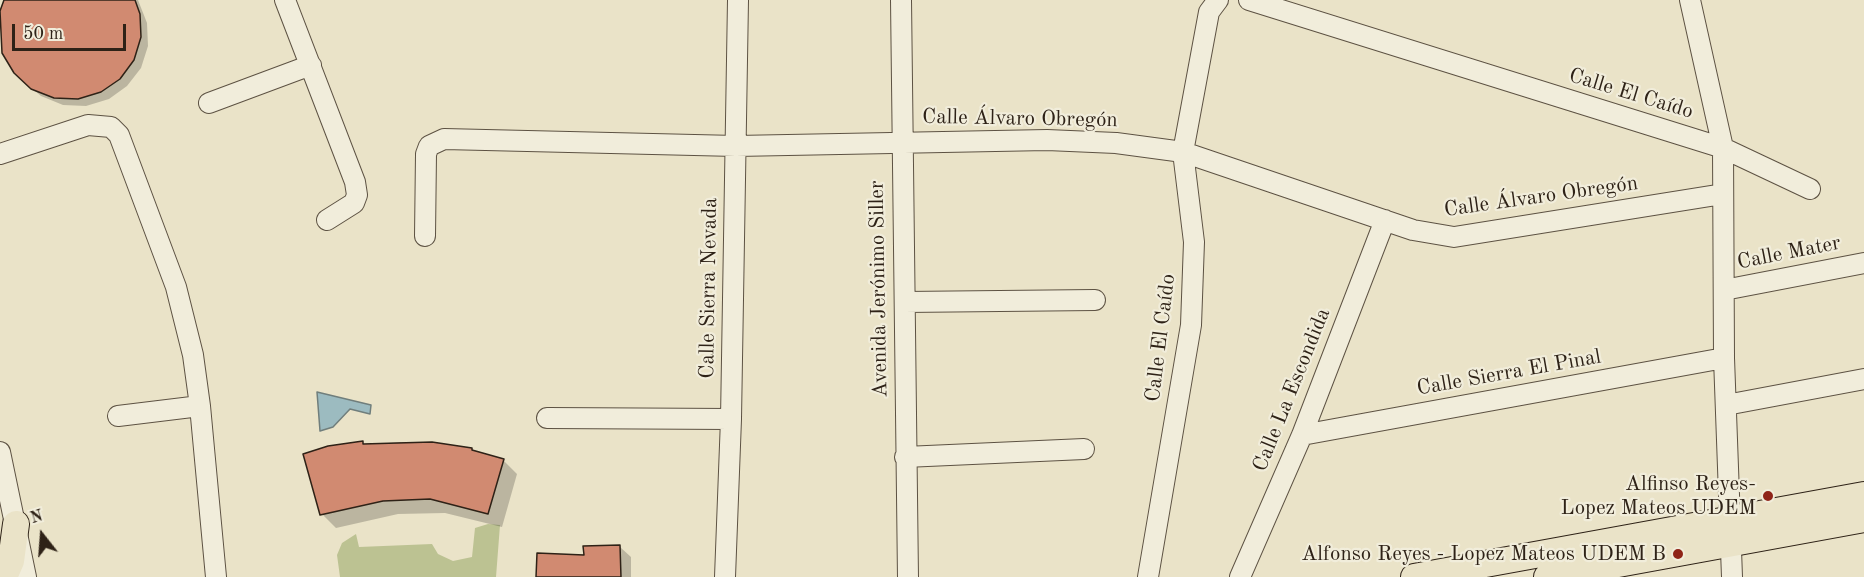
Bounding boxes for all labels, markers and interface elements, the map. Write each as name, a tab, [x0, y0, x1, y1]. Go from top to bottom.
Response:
scale bar	[15, 12, 129, 50]
text: 50 m	[23, 25, 63, 43]
street label: Calle El Caído	[1566, 63, 1696, 125]
street label: Calle Álvaro Obregón	[922, 105, 1118, 133]
street label: Calle Álvaro Obregón	[1442, 171, 1640, 223]
street label: Avenida Jerónimo Siller	[865, 180, 893, 398]
street label: Calle Sierra Nevada	[695, 197, 723, 379]
street label: Calle Mater	[1735, 231, 1843, 275]
street label: Calle El Caído	[1141, 273, 1181, 403]
street label: Calle La Escondida	[1248, 305, 1336, 475]
street label: Calle Sierra El Pinal	[1415, 344, 1603, 402]
place label: Alfinso Reyes- Lopez Mateos UDEM	[1561, 471, 1756, 521]
marker: Alfinso Reyes- Lopez Mateos UDEM	[1761, 489, 1775, 503]
north arrow	[12, 505, 72, 565]
text: N	[29, 508, 45, 527]
place label: Alfonso Reyes - Lopez Mateos UDEM B	[1301, 541, 1666, 567]
marker: Alfonso Reyes - Lopez Mateos UDEM B	[1671, 547, 1685, 561]

